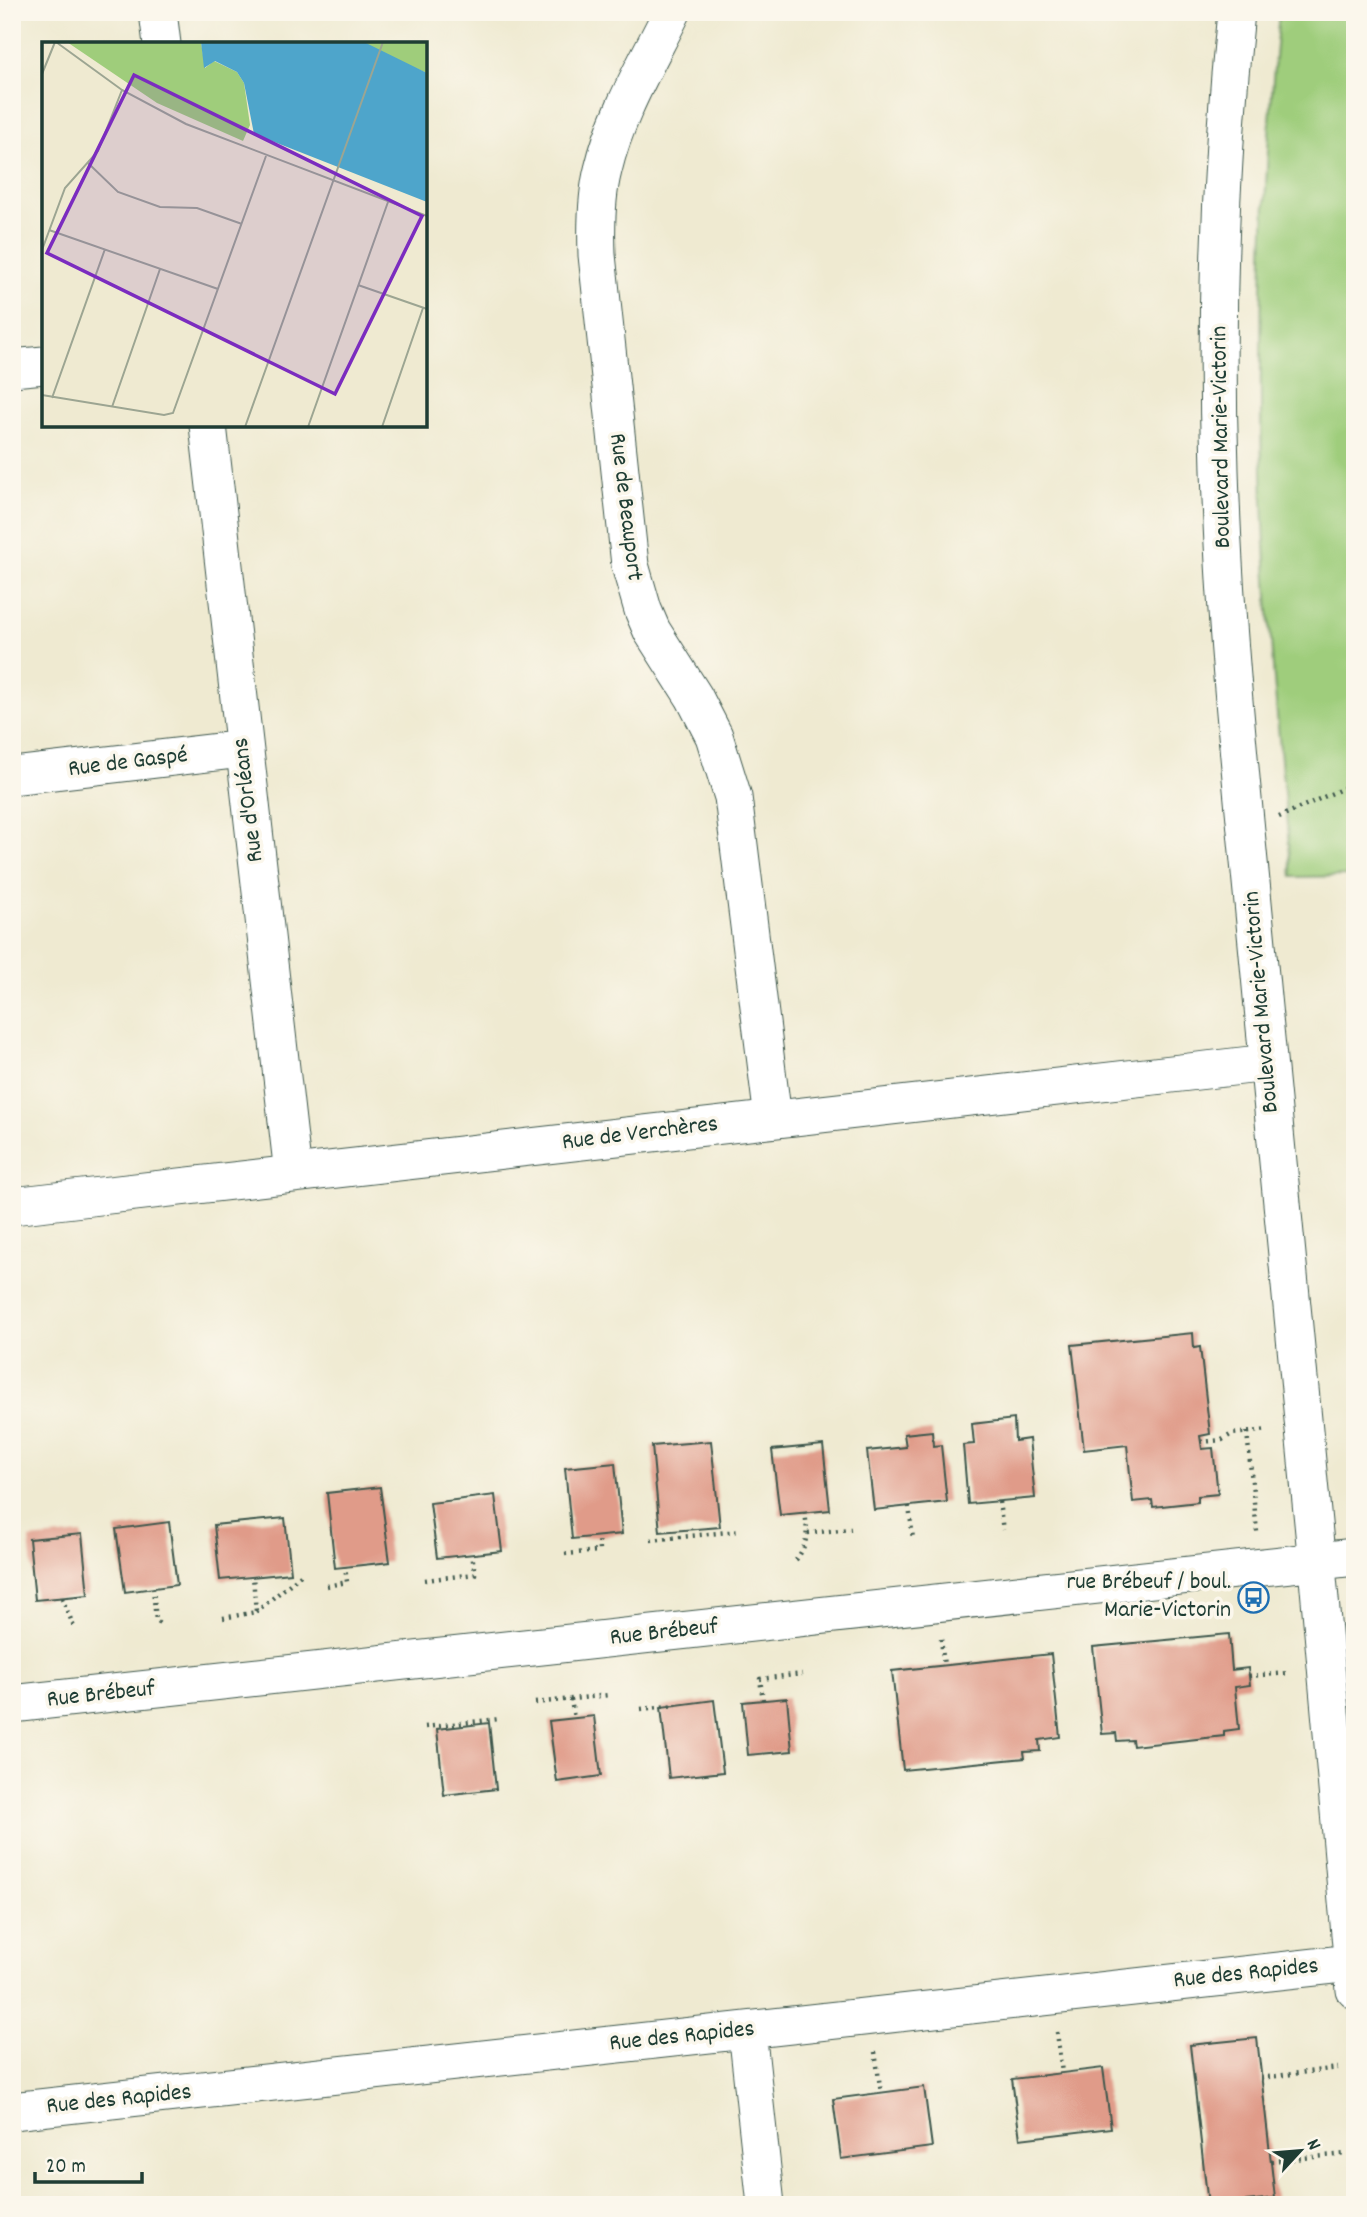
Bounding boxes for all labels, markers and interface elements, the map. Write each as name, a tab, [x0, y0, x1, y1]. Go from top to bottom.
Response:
inset map	[42, 42, 427, 427]
street label: Boulevard Marie-Victorin	[1203, 325, 1241, 549]
street label: Rue de Beauport	[599, 431, 651, 583]
street label: Rue d'Orléans	[224, 736, 274, 864]
street label: Rue de Gaspé	[66, 739, 190, 787]
street label: Boulevard Marie-Victorin	[1235, 890, 1289, 1114]
street label: Rue de Verchères	[560, 1108, 720, 1160]
place label: rue Brébeuf / boul. Marie-Victorin	[1066, 1566, 1231, 1628]
bus stop icon: rue Brébeuf / boul. Marie-Victorin	[1237, 1580, 1271, 1614]
street label: Rue Brébeuf	[608, 1610, 720, 1656]
street label: Rue Brébeuf	[45, 1672, 157, 1718]
street label: Rue des Rapides	[1172, 1949, 1320, 1999]
street label: Rue des Rapides	[608, 2012, 756, 2062]
street label: Rue des Rapides	[45, 2075, 193, 2125]
north arrow	[1266, 2116, 1336, 2186]
text: N	[1298, 2135, 1326, 2155]
scale bar	[35, 2140, 142, 2184]
text: 20 m	[46, 2153, 86, 2183]

